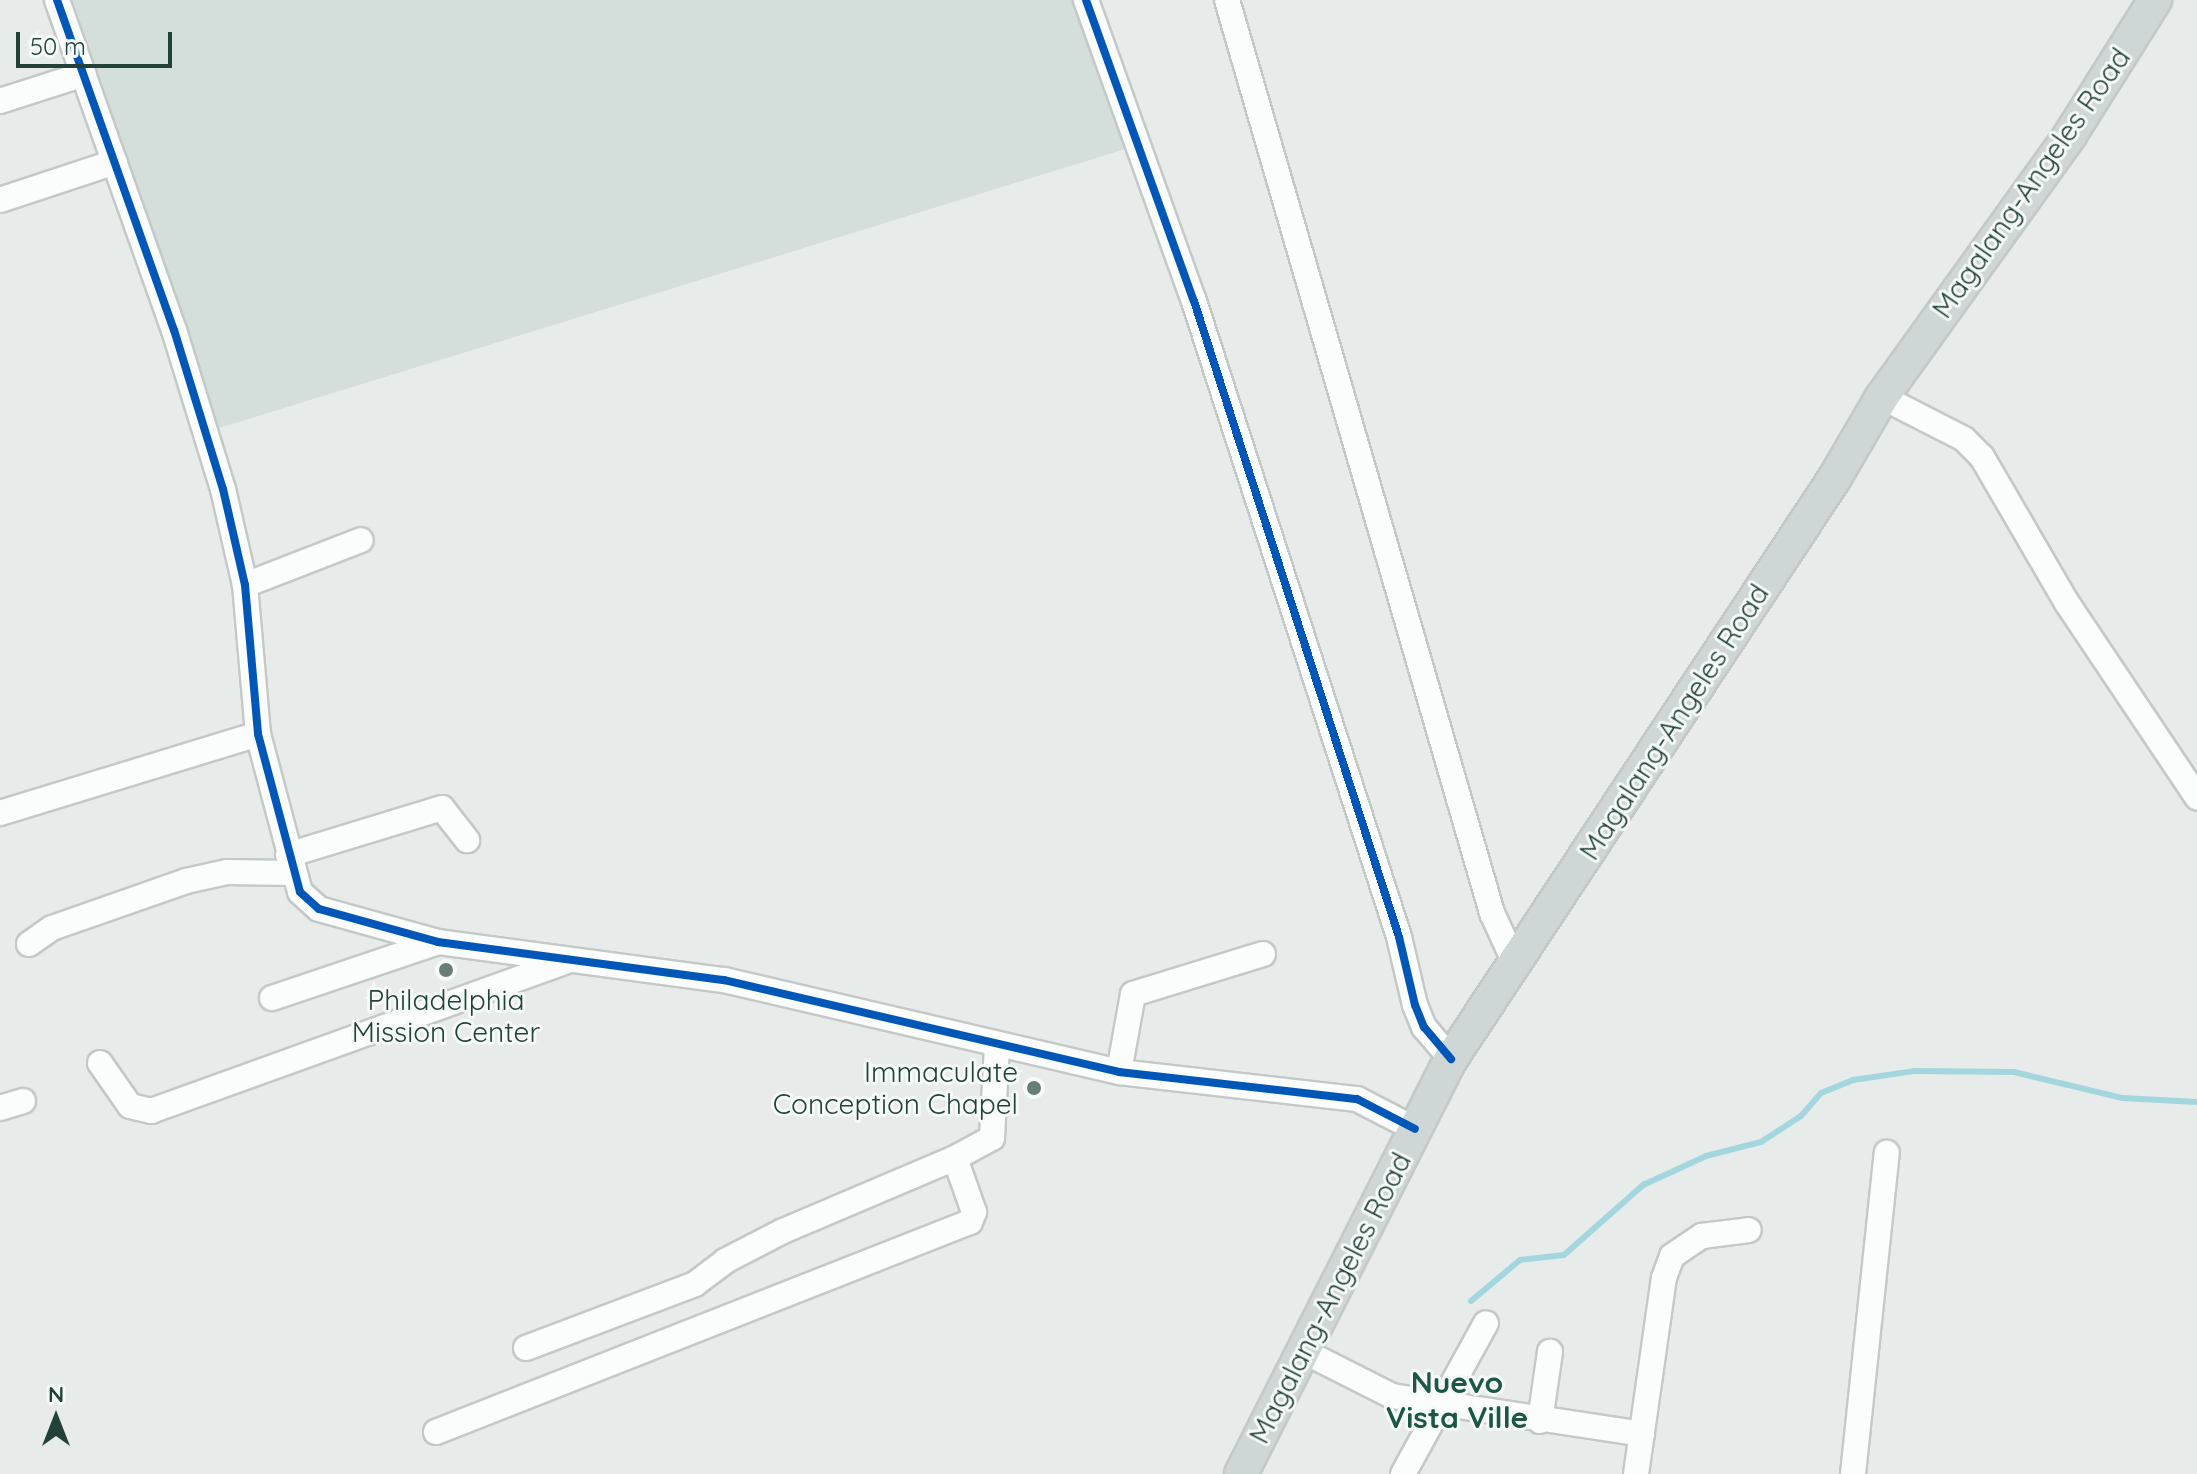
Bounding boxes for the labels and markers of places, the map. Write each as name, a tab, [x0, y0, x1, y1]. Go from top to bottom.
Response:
marker: Philadelphia Mission Center	[437, 961, 455, 979]
place label: Philadelphia Mission Center	[352, 983, 540, 1049]
place label: Immaculate Conception Chapel	[773, 1055, 1018, 1121]
marker: Immaculate Conception Chapel	[1025, 1079, 1043, 1097]

